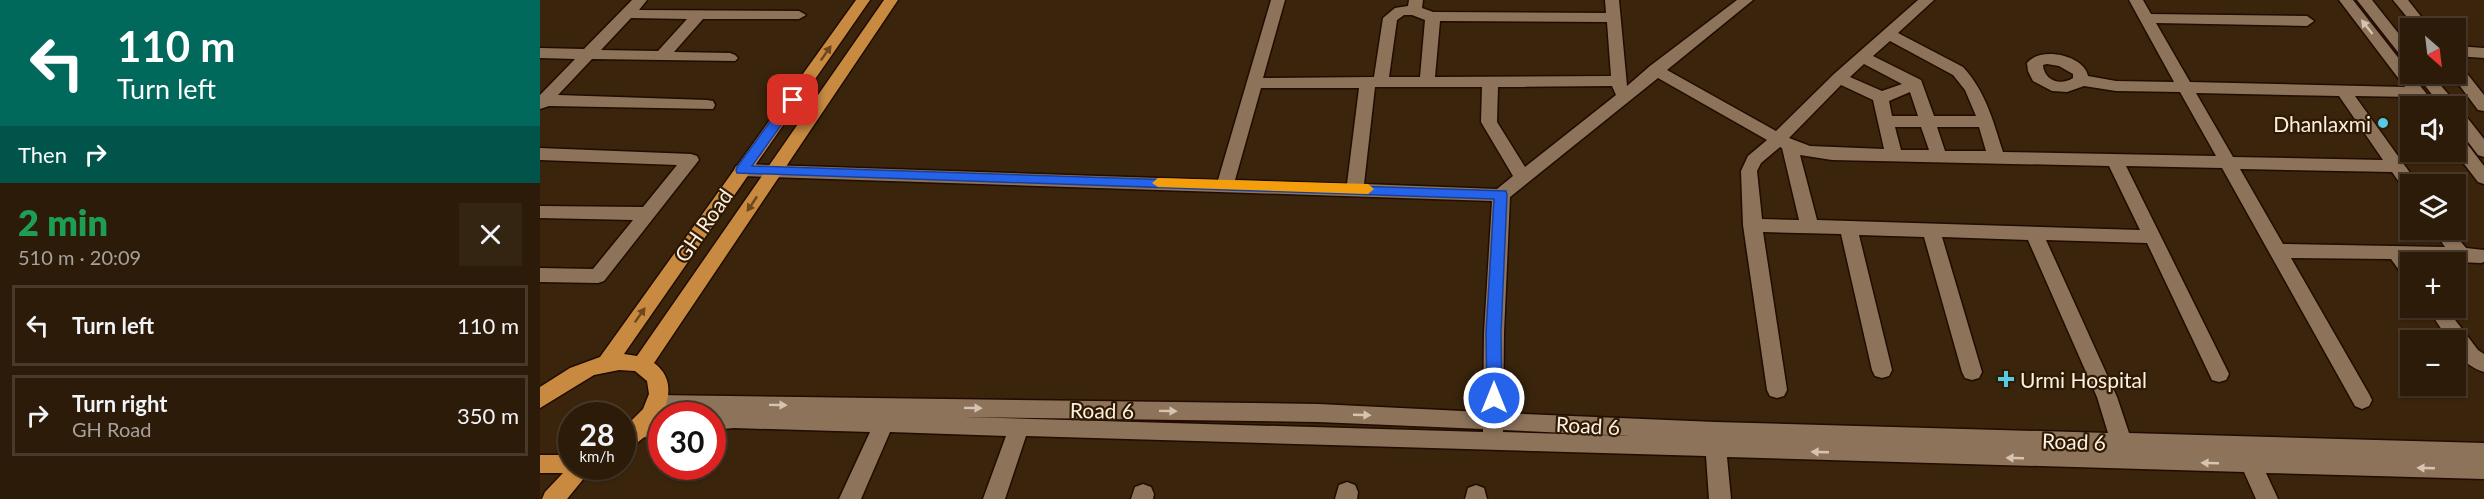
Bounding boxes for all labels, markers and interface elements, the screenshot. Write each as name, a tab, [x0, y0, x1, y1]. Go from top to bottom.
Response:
north arrow	[2400, 18, 2466, 84]
map controls	[2400, 18, 2466, 396]
one-way arrow	[2361, 19, 2373, 35]
text: 110 m	[117, 21, 235, 71]
icon: left	[18, 24, 96, 102]
one-way arrow	[820, 46, 832, 62]
text: Turn left	[117, 72, 216, 105]
pin	[767, 74, 818, 125]
icon: arrive	[776, 83, 809, 116]
button: sound	[2400, 96, 2466, 162]
place label: Dhanlaxmi	[2273, 111, 2371, 136]
marker: Dhanlaxmi	[2376, 116, 2390, 130]
icon: right	[79, 138, 112, 171]
text: Then	[18, 141, 67, 168]
button: layers	[2400, 174, 2466, 240]
street label: GH Road	[669, 184, 737, 266]
one-way arrow	[746, 196, 758, 212]
text: 2 min	[18, 200, 108, 244]
button: close	[459, 203, 522, 266]
text: 510 m · 20:09	[18, 245, 141, 269]
button: +	[2400, 252, 2466, 318]
one-way arrow	[634, 308, 646, 324]
icon: left	[21, 309, 54, 342]
text: Turn left	[72, 312, 154, 339]
text: 110 m	[457, 312, 519, 339]
button: −	[2400, 330, 2466, 396]
position arrow	[1462, 366, 1526, 430]
place label: Urmi Hospital	[2020, 367, 2147, 392]
marker: Urmi Hospital	[1997, 370, 2015, 388]
text: Turn right	[72, 390, 167, 417]
street label: Road 6	[1070, 397, 1134, 423]
icon: right	[21, 399, 54, 432]
one-way arrow	[768, 400, 787, 410]
text: 350 m	[457, 402, 519, 429]
speed limit sign: 30	[648, 402, 726, 480]
one-way arrow	[963, 403, 982, 413]
one-way arrow	[1158, 406, 1177, 416]
one-way arrow	[1353, 410, 1372, 419]
street label: Road 6	[1555, 411, 1621, 439]
text: 28	[580, 416, 614, 452]
text: GH Road	[72, 417, 151, 441]
street label: Road 6	[2042, 427, 2106, 455]
text: km/h	[579, 447, 615, 465]
one-way arrow	[1810, 447, 1829, 457]
one-way arrow	[2005, 453, 2024, 462]
one-way arrow	[2200, 458, 2219, 468]
one-way arrow	[2416, 463, 2435, 473]

